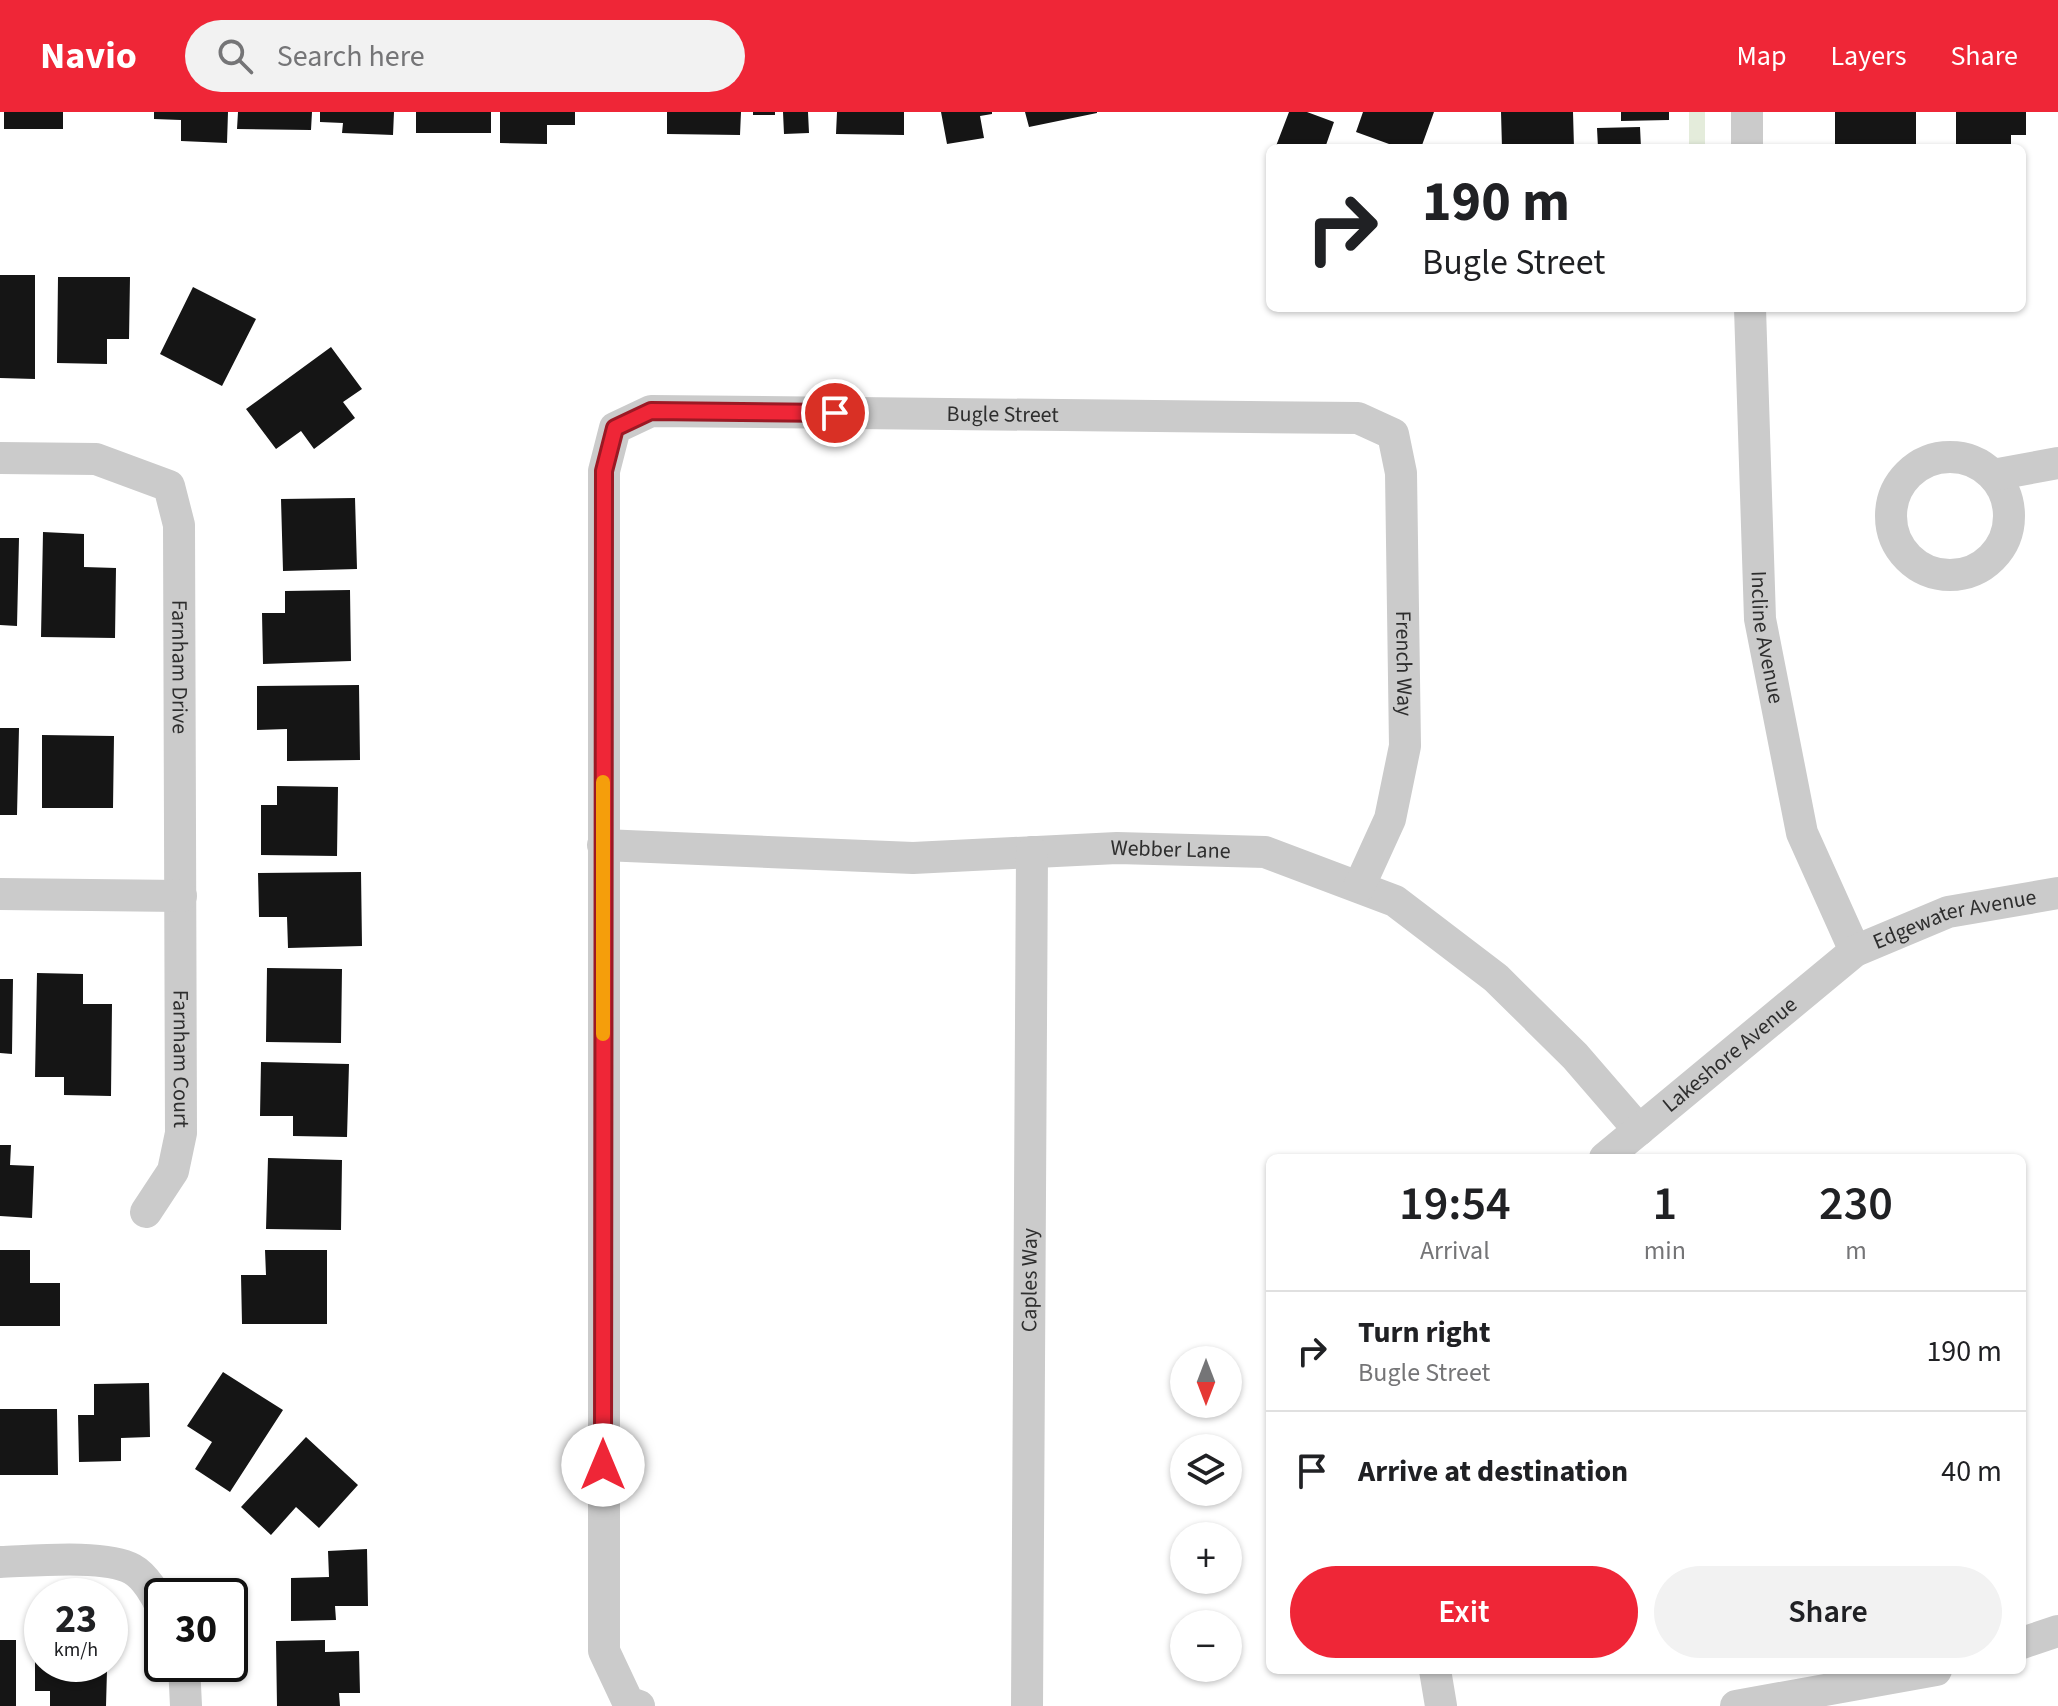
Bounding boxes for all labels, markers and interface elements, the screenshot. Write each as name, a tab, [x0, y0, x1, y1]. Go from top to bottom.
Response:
search box	[185, 20, 745, 92]
text: Navio	[40, 29, 137, 83]
icon: search	[213, 34, 257, 78]
text: Search here	[277, 35, 425, 78]
text: Map	[1736, 36, 1786, 76]
text: Layers	[1830, 36, 1906, 76]
text: Share	[1950, 36, 2018, 76]
text: 190 m	[1422, 163, 1570, 242]
icon: right	[1290, 176, 1394, 280]
text: Bugle Street	[1422, 237, 1605, 288]
pin	[801, 379, 869, 447]
icon: arrive	[813, 391, 857, 435]
street label: Bugle Street	[947, 398, 1059, 431]
street label: Incline Avenue	[1742, 570, 1792, 706]
street label: Farnham Drive	[163, 600, 196, 734]
street label: French Way	[1387, 610, 1421, 717]
street label: Webber Lane	[1110, 832, 1231, 867]
street label: Edgewater Avenue	[1868, 881, 2039, 958]
street label: Lakeshore Avenue	[1655, 989, 1804, 1120]
street label: Farnham Court	[165, 990, 197, 1129]
text: 19:54	[1399, 1170, 1511, 1238]
text: 1	[1653, 1170, 1677, 1238]
text: 230	[1819, 1170, 1893, 1238]
street label: Caples Way	[1013, 1227, 1046, 1332]
text: Arrival	[1420, 1232, 1490, 1269]
text: min	[1644, 1232, 1686, 1269]
text: m	[1845, 1232, 1867, 1269]
text: Turn right	[1358, 1311, 1490, 1354]
icon: right	[1290, 1329, 1334, 1373]
text: 190 m	[1926, 1330, 2002, 1373]
north arrow	[1170, 1346, 1242, 1418]
map controls	[1170, 1346, 1242, 1682]
text: Bugle Street	[1358, 1354, 1490, 1391]
position arrow	[561, 1423, 645, 1507]
button: layers	[1170, 1434, 1242, 1506]
icon: arrive	[1290, 1449, 1334, 1493]
text: Arrive at destination	[1358, 1450, 1628, 1493]
text: 40 m	[1941, 1450, 2002, 1493]
button: +	[1170, 1522, 1242, 1594]
button: Exit	[1290, 1566, 1638, 1658]
button: Share	[1654, 1566, 2002, 1658]
speed limit sign: 30	[144, 1578, 248, 1682]
text: 23	[55, 1591, 97, 1648]
button: −	[1170, 1610, 1242, 1682]
text: km/h	[54, 1636, 98, 1664]

